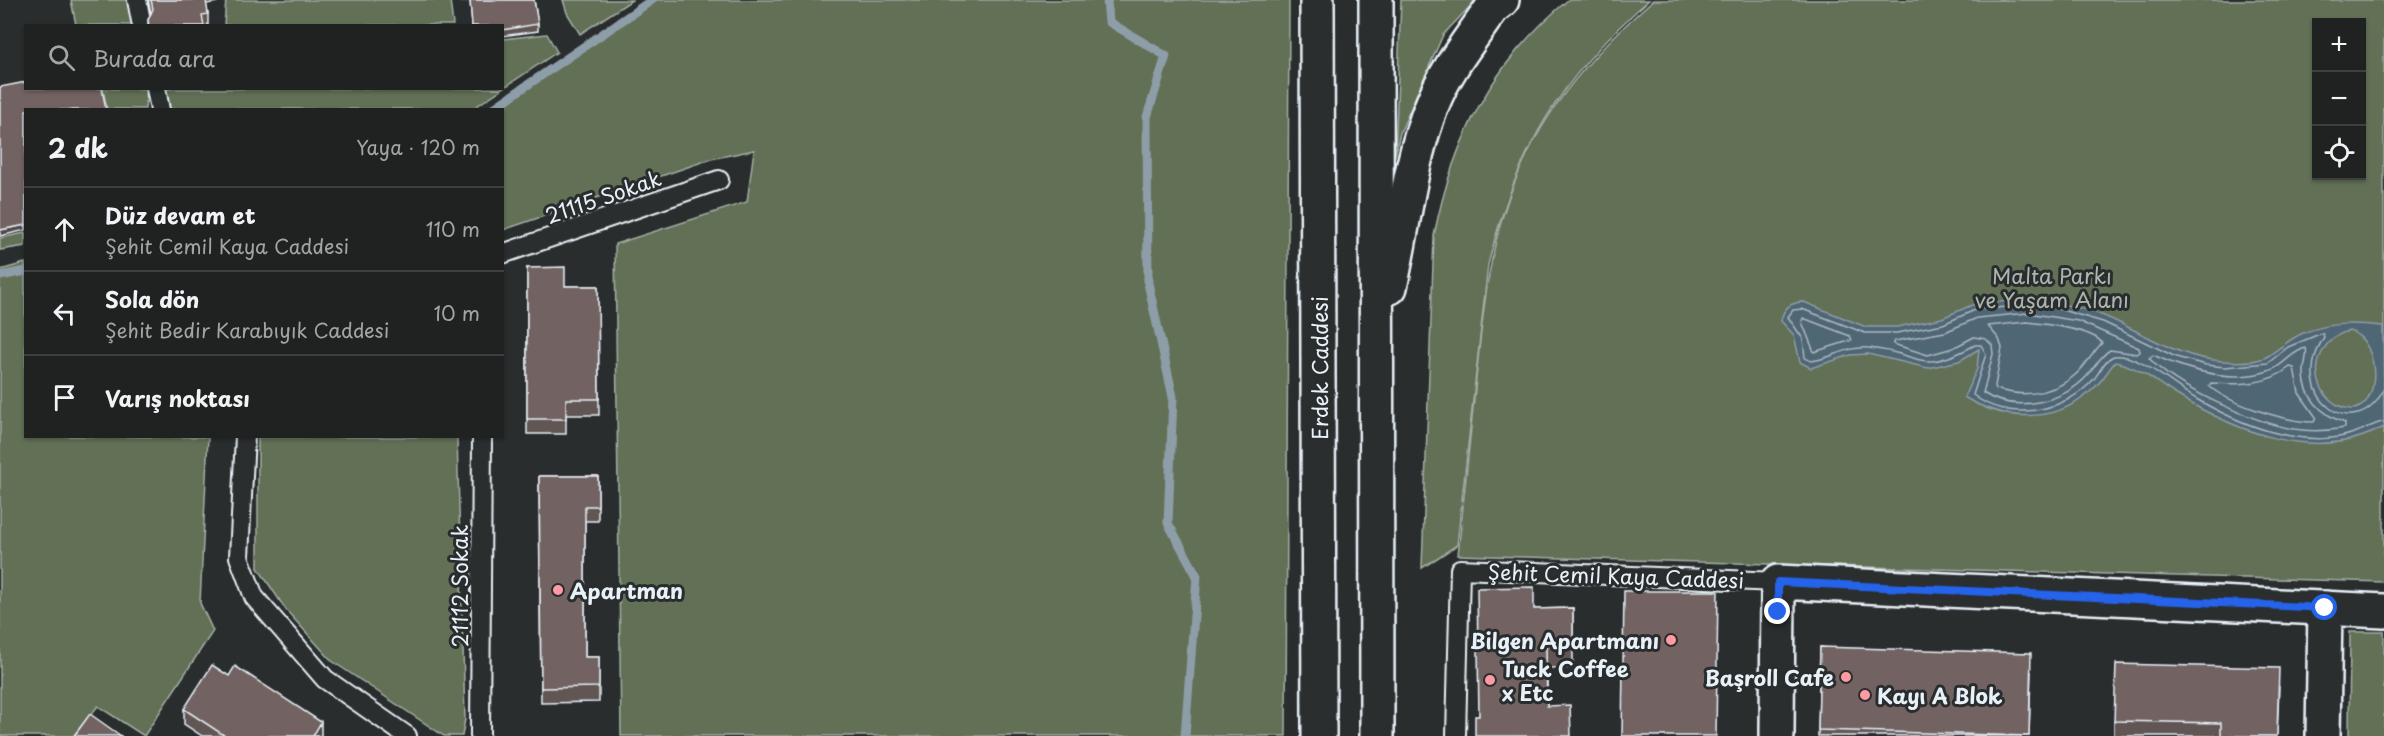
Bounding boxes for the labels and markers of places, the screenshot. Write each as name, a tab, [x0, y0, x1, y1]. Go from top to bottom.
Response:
place label: Apartman	[570, 574, 683, 606]
marker: Apartman	[551, 583, 565, 597]
place label: Bilgen Apartmanı	[1470, 624, 1659, 656]
marker: Bilgen Apartmanı	[1664, 633, 1678, 647]
place label: Tuck Coffee x Etc	[1502, 652, 1629, 708]
place label: Başroll Cafe	[1705, 661, 1834, 693]
marker: Başroll Cafe	[1839, 670, 1853, 684]
marker: Tuck Coffee x Etc	[1483, 673, 1497, 687]
place label: Kayı A Blok	[1877, 679, 2003, 711]
marker: Kayı A Blok	[1858, 688, 1872, 702]

